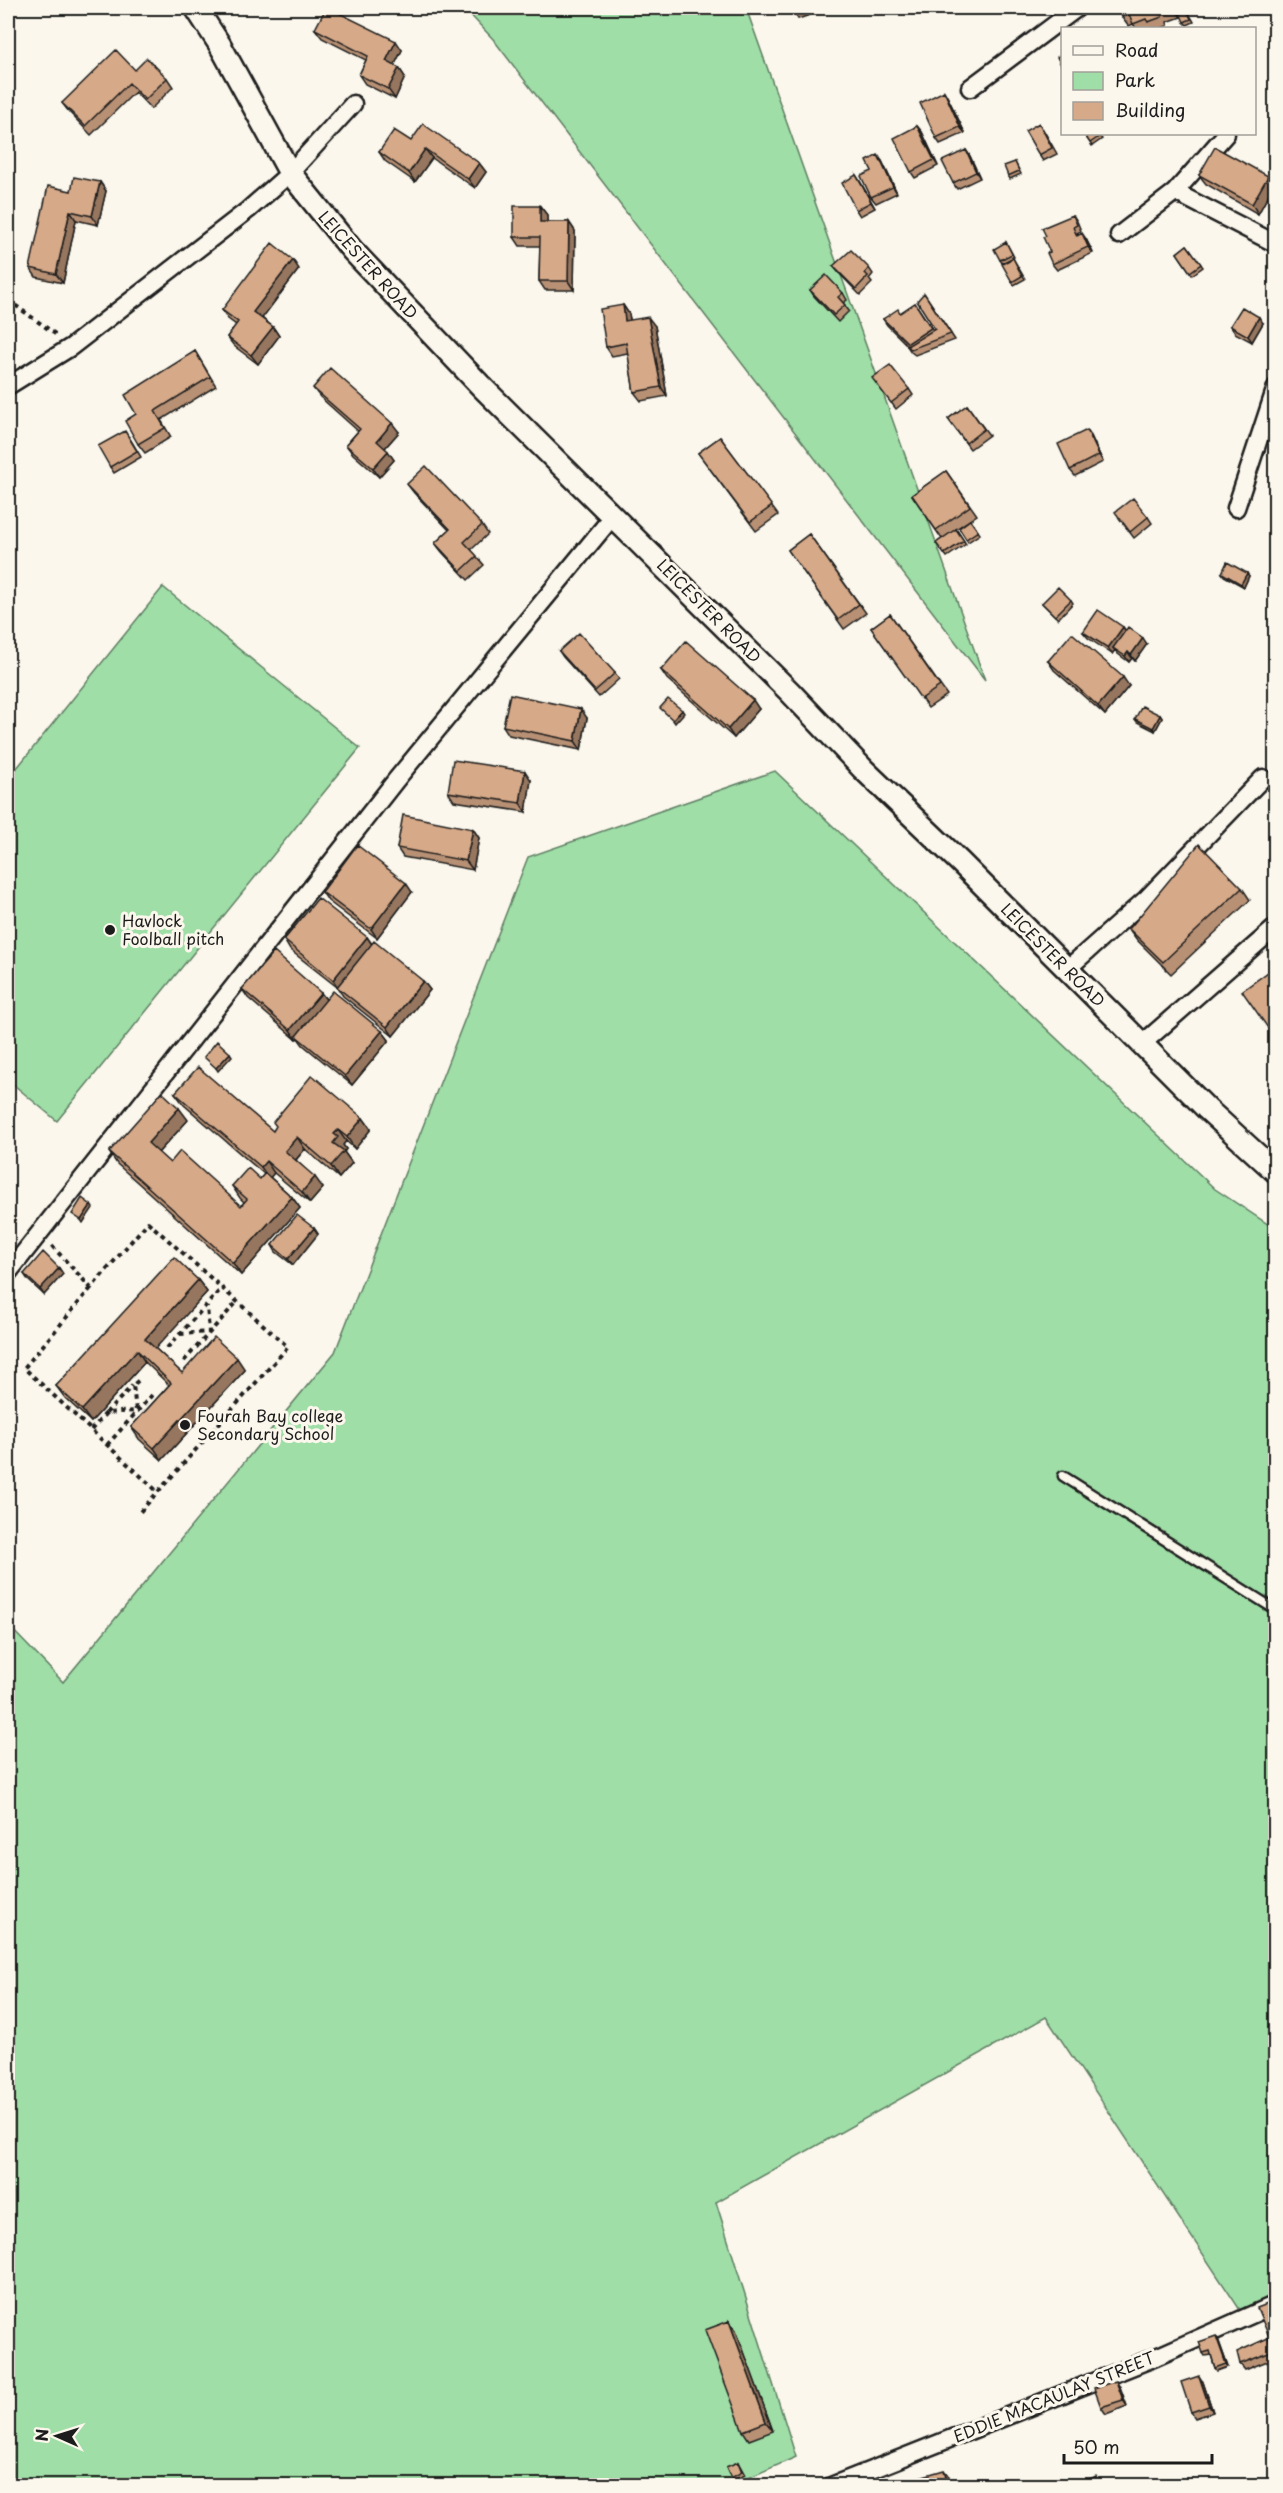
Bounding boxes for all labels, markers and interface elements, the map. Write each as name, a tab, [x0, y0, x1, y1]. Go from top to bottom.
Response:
legend	[1061, 27, 1256, 135]
text: Road	[1115, 36, 1159, 63]
text: Park	[1115, 66, 1155, 93]
text: Building	[1115, 96, 1185, 123]
street label: LEICESTER ROAD	[313, 205, 424, 324]
street label: LEICESTER ROAD	[652, 553, 767, 668]
street label: LEICESTER ROAD	[996, 897, 1111, 1012]
place label: Havlock Foolball pitch	[122, 908, 224, 950]
marker: Havlock Foolball pitch	[103, 923, 117, 937]
place label: Fourah Bay college Secondary School	[197, 1403, 343, 1445]
marker: Fourah Bay college Secondary School	[178, 1418, 192, 1432]
street label: EDDIE MACAULAY STREET	[949, 2345, 1158, 2448]
north arrow	[27, 2406, 87, 2466]
scale bar	[1064, 2427, 1212, 2465]
text: N	[29, 2428, 53, 2442]
text: 50 m	[1073, 2433, 1120, 2460]

